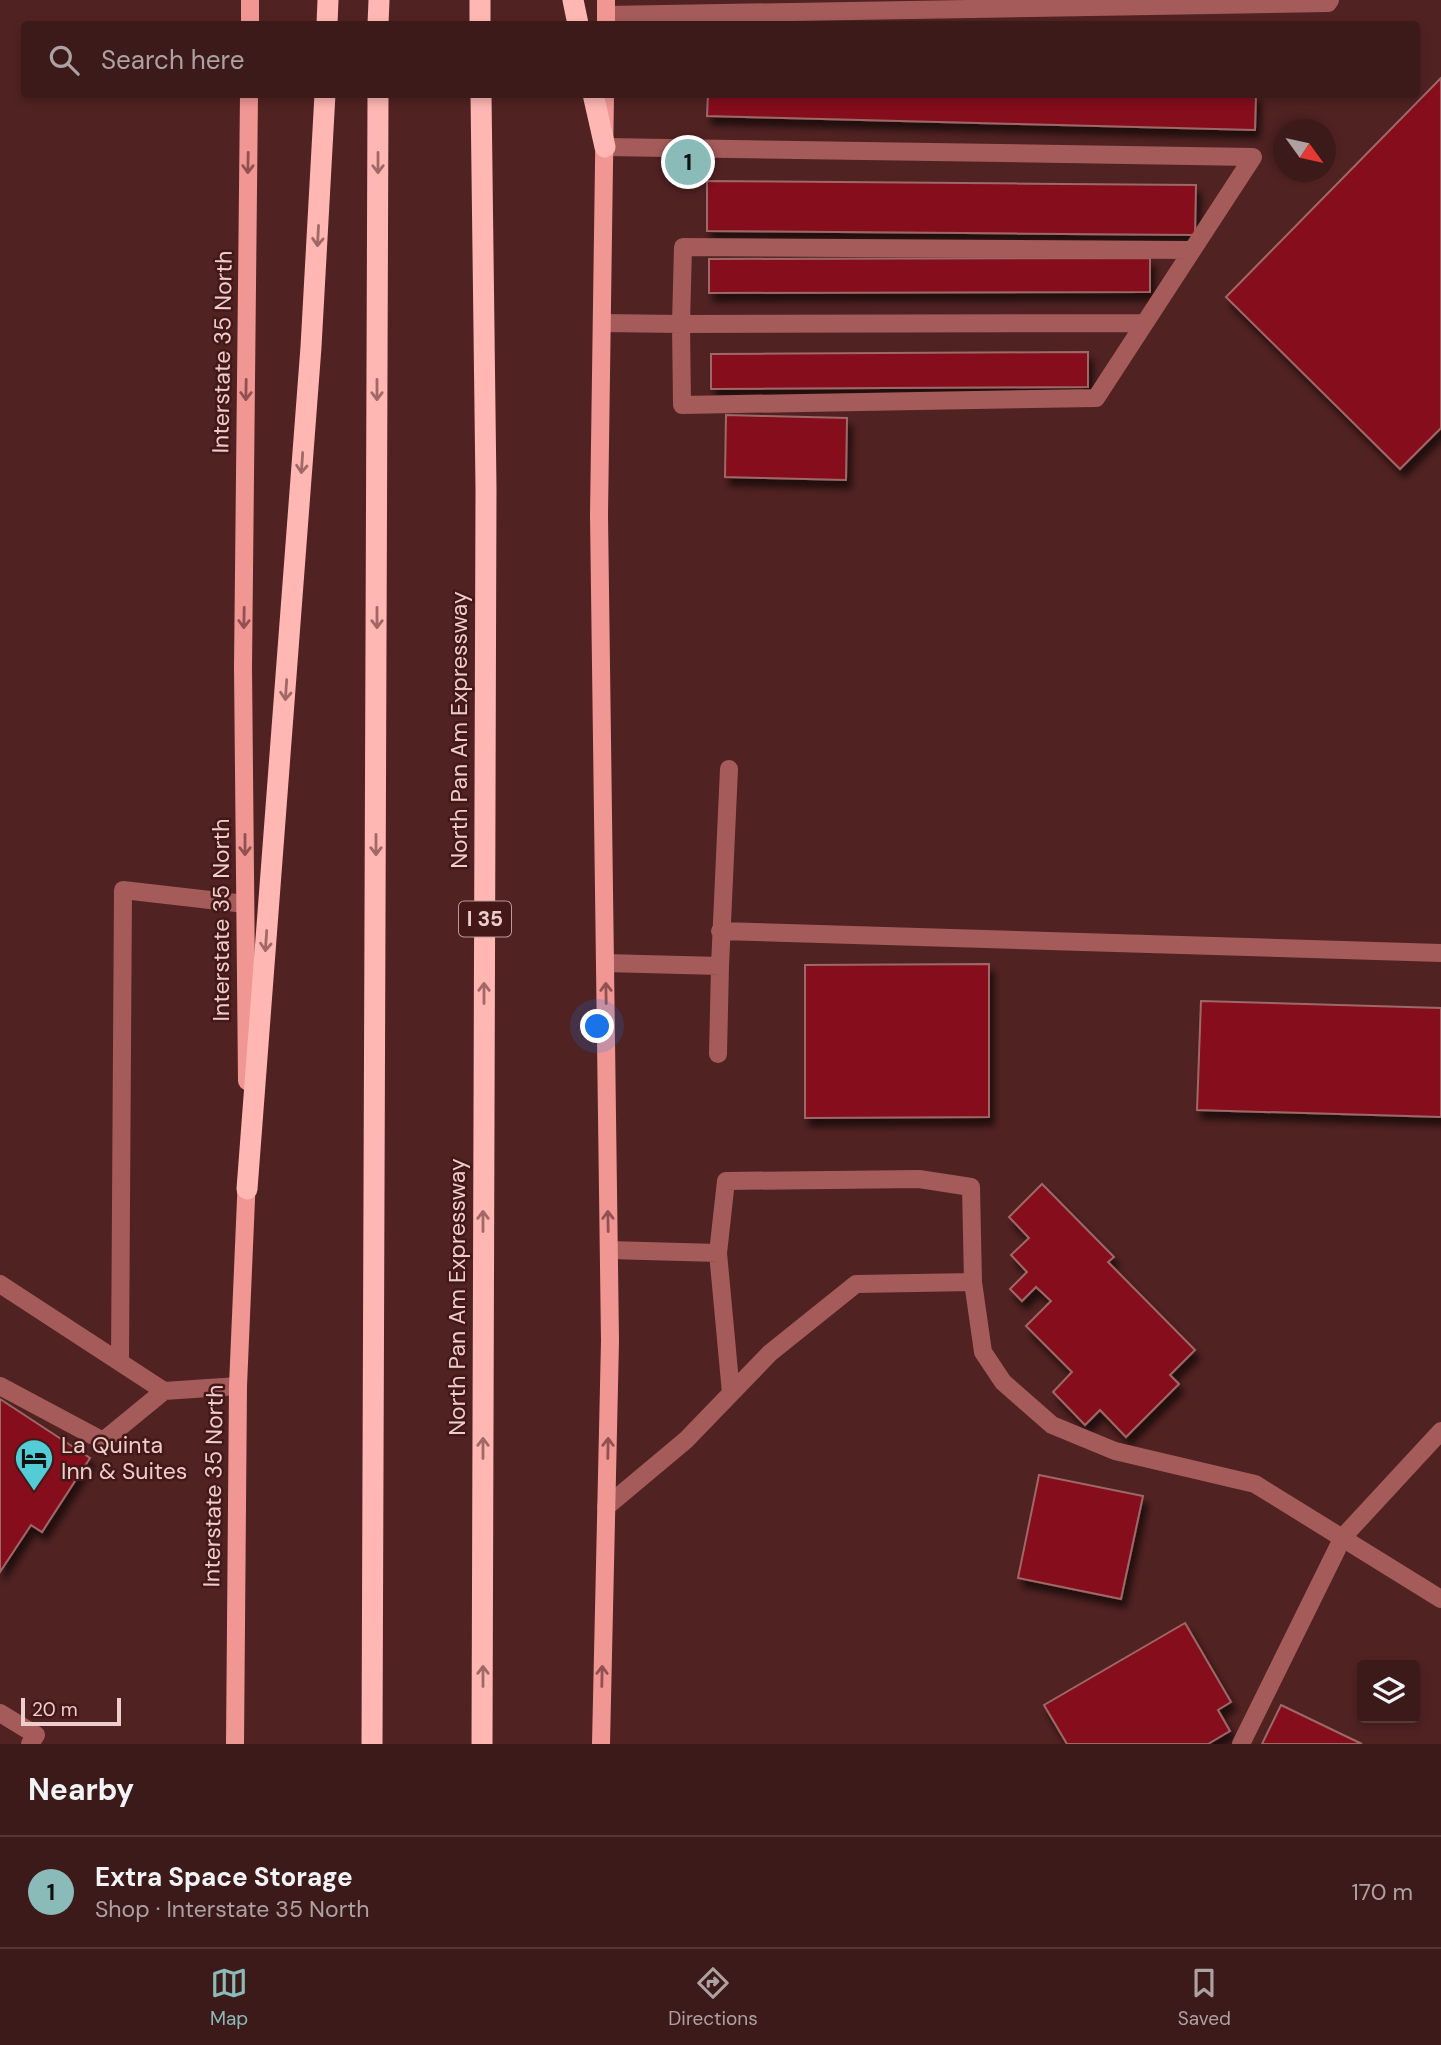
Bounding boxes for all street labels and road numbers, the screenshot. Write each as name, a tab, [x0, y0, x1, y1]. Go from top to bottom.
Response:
street label: Interstate 35 North	[205, 250, 239, 454]
street label: North Pan Am Expressway	[444, 591, 474, 869]
street label: Interstate 35 North	[206, 819, 236, 1022]
road number: I 35	[459, 902, 511, 936]
street label: North Pan Am Expressway	[442, 1158, 472, 1436]
street label: Interstate 35 North	[196, 1384, 230, 1588]

